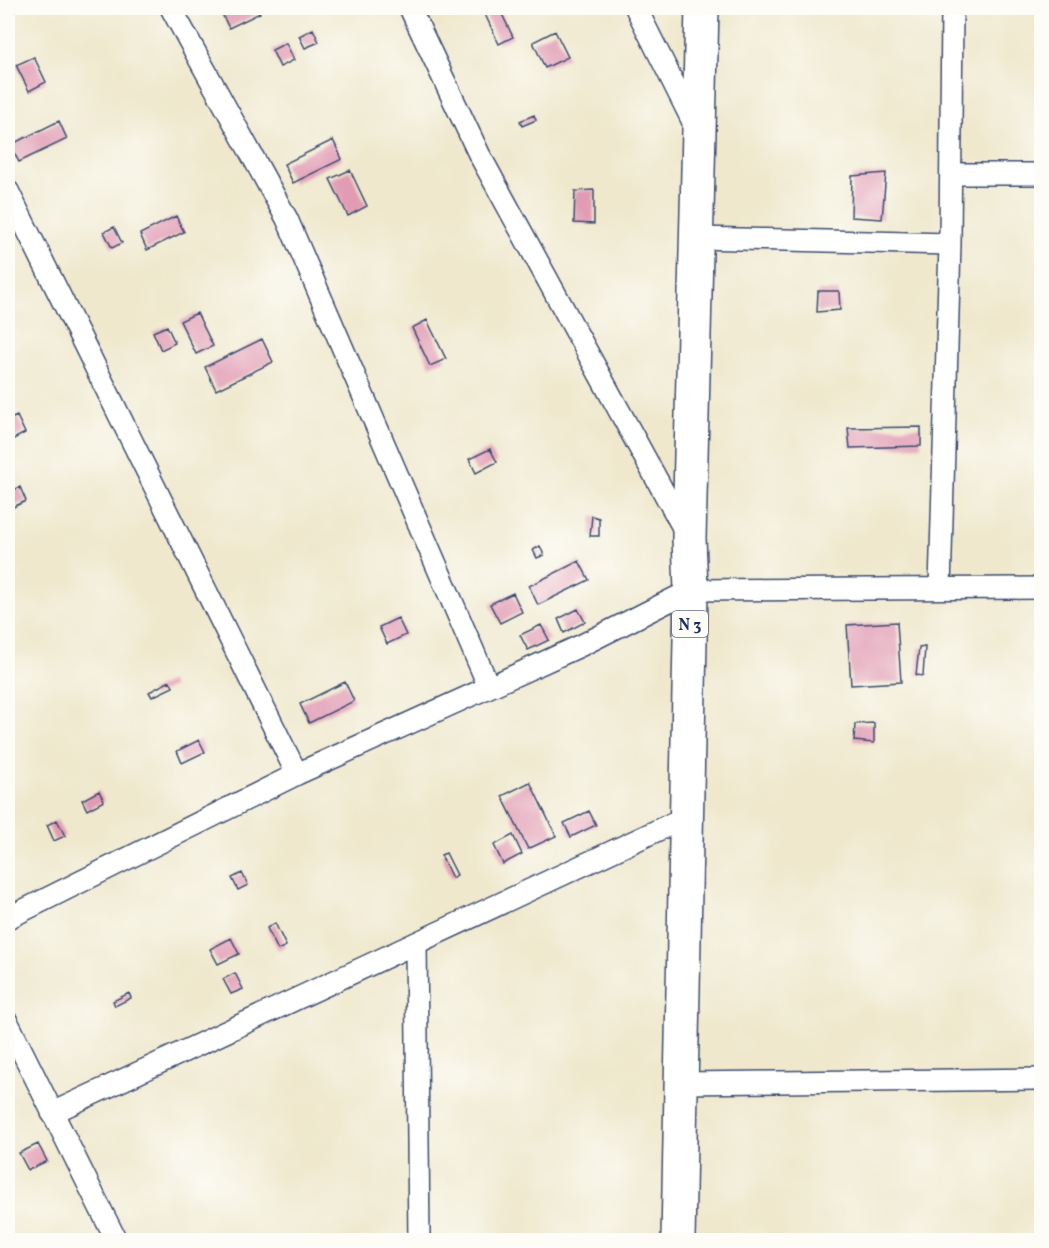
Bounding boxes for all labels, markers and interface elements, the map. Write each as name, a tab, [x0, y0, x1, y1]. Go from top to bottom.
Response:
road number: N 3	[672, 611, 708, 637]

